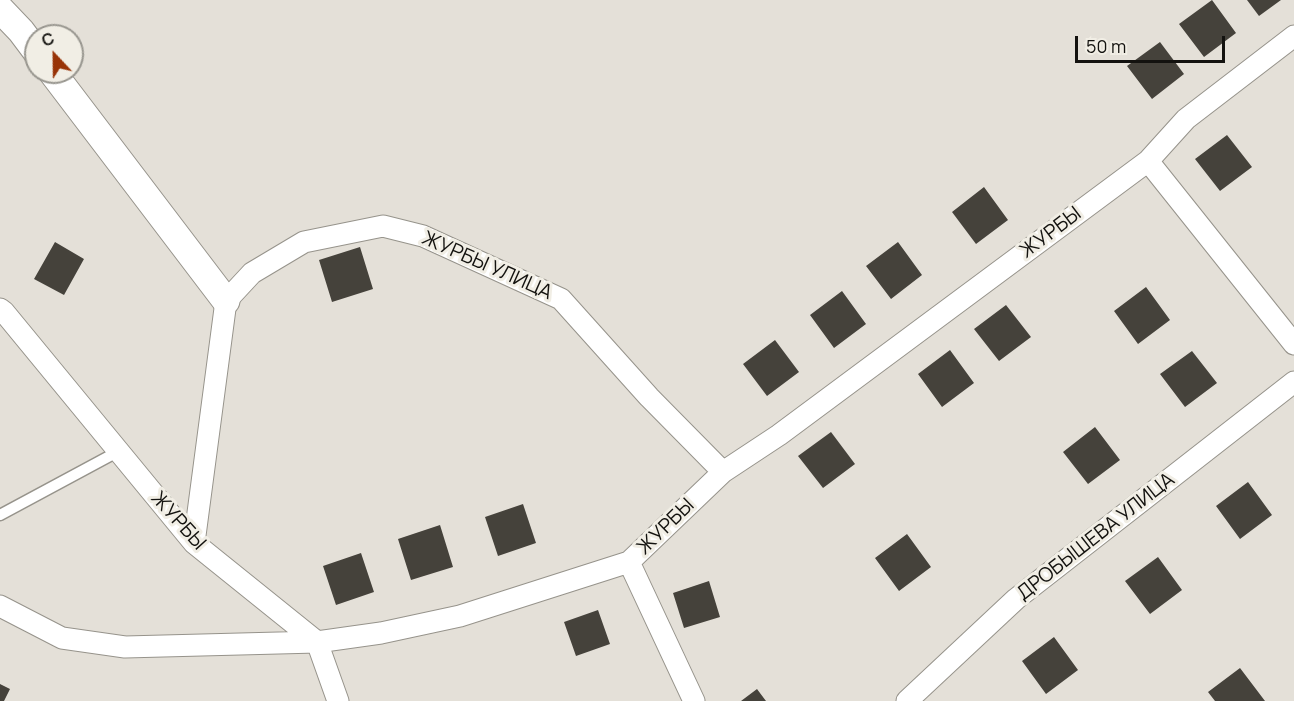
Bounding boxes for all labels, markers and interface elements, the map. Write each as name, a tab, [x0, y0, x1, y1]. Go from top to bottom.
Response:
north arrow	[24, 24, 84, 84]
scale bar	[1078, 24, 1228, 62]
text: С	[38, 27, 58, 52]
text: 50 m	[1086, 34, 1126, 58]
street label: ЖУРБЫ	[1016, 202, 1086, 264]
street label: ЖУРБЫ УЛИЦА	[418, 227, 556, 305]
street label: ДРОБЫШЕВА УЛИЦА	[1012, 468, 1180, 606]
street label: ЖУРБЫ	[146, 487, 210, 555]
street label: ЖУРБЫ	[632, 494, 700, 560]

